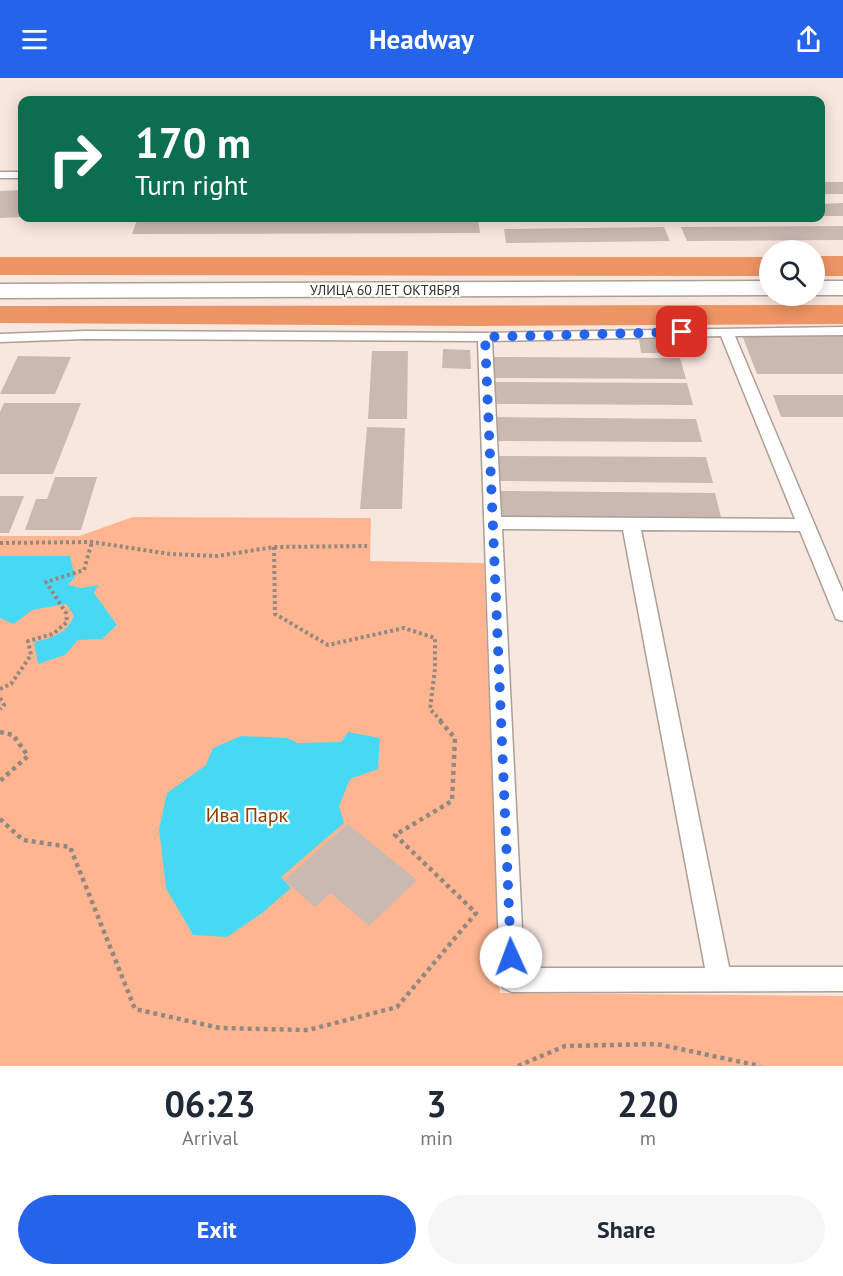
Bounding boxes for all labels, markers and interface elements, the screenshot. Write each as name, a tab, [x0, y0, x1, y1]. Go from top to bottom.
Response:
text: Headway	[369, 22, 474, 56]
icon: menu	[18, 23, 51, 56]
icon: share	[792, 23, 825, 56]
text: 170 m	[135, 115, 251, 170]
icon: right	[36, 120, 114, 198]
text: Turn right	[135, 168, 248, 202]
map controls	[759, 240, 825, 306]
button: search	[759, 240, 825, 306]
street label: УЛИЦА 60 ЛЕТ ОКТЯБРЯ	[310, 281, 460, 299]
pin	[656, 306, 707, 357]
icon: arrive	[665, 315, 698, 348]
park label: Ива Парк	[206, 802, 289, 828]
position arrow	[479, 925, 543, 989]
text: 06:23	[164, 1080, 256, 1127]
text: 3	[426, 1080, 447, 1127]
text: 220	[617, 1080, 679, 1127]
text: Arrival	[182, 1125, 238, 1151]
text: min	[420, 1125, 453, 1151]
text: m	[640, 1125, 656, 1151]
button: Exit	[18, 1195, 416, 1264]
button: Share	[428, 1195, 825, 1264]

